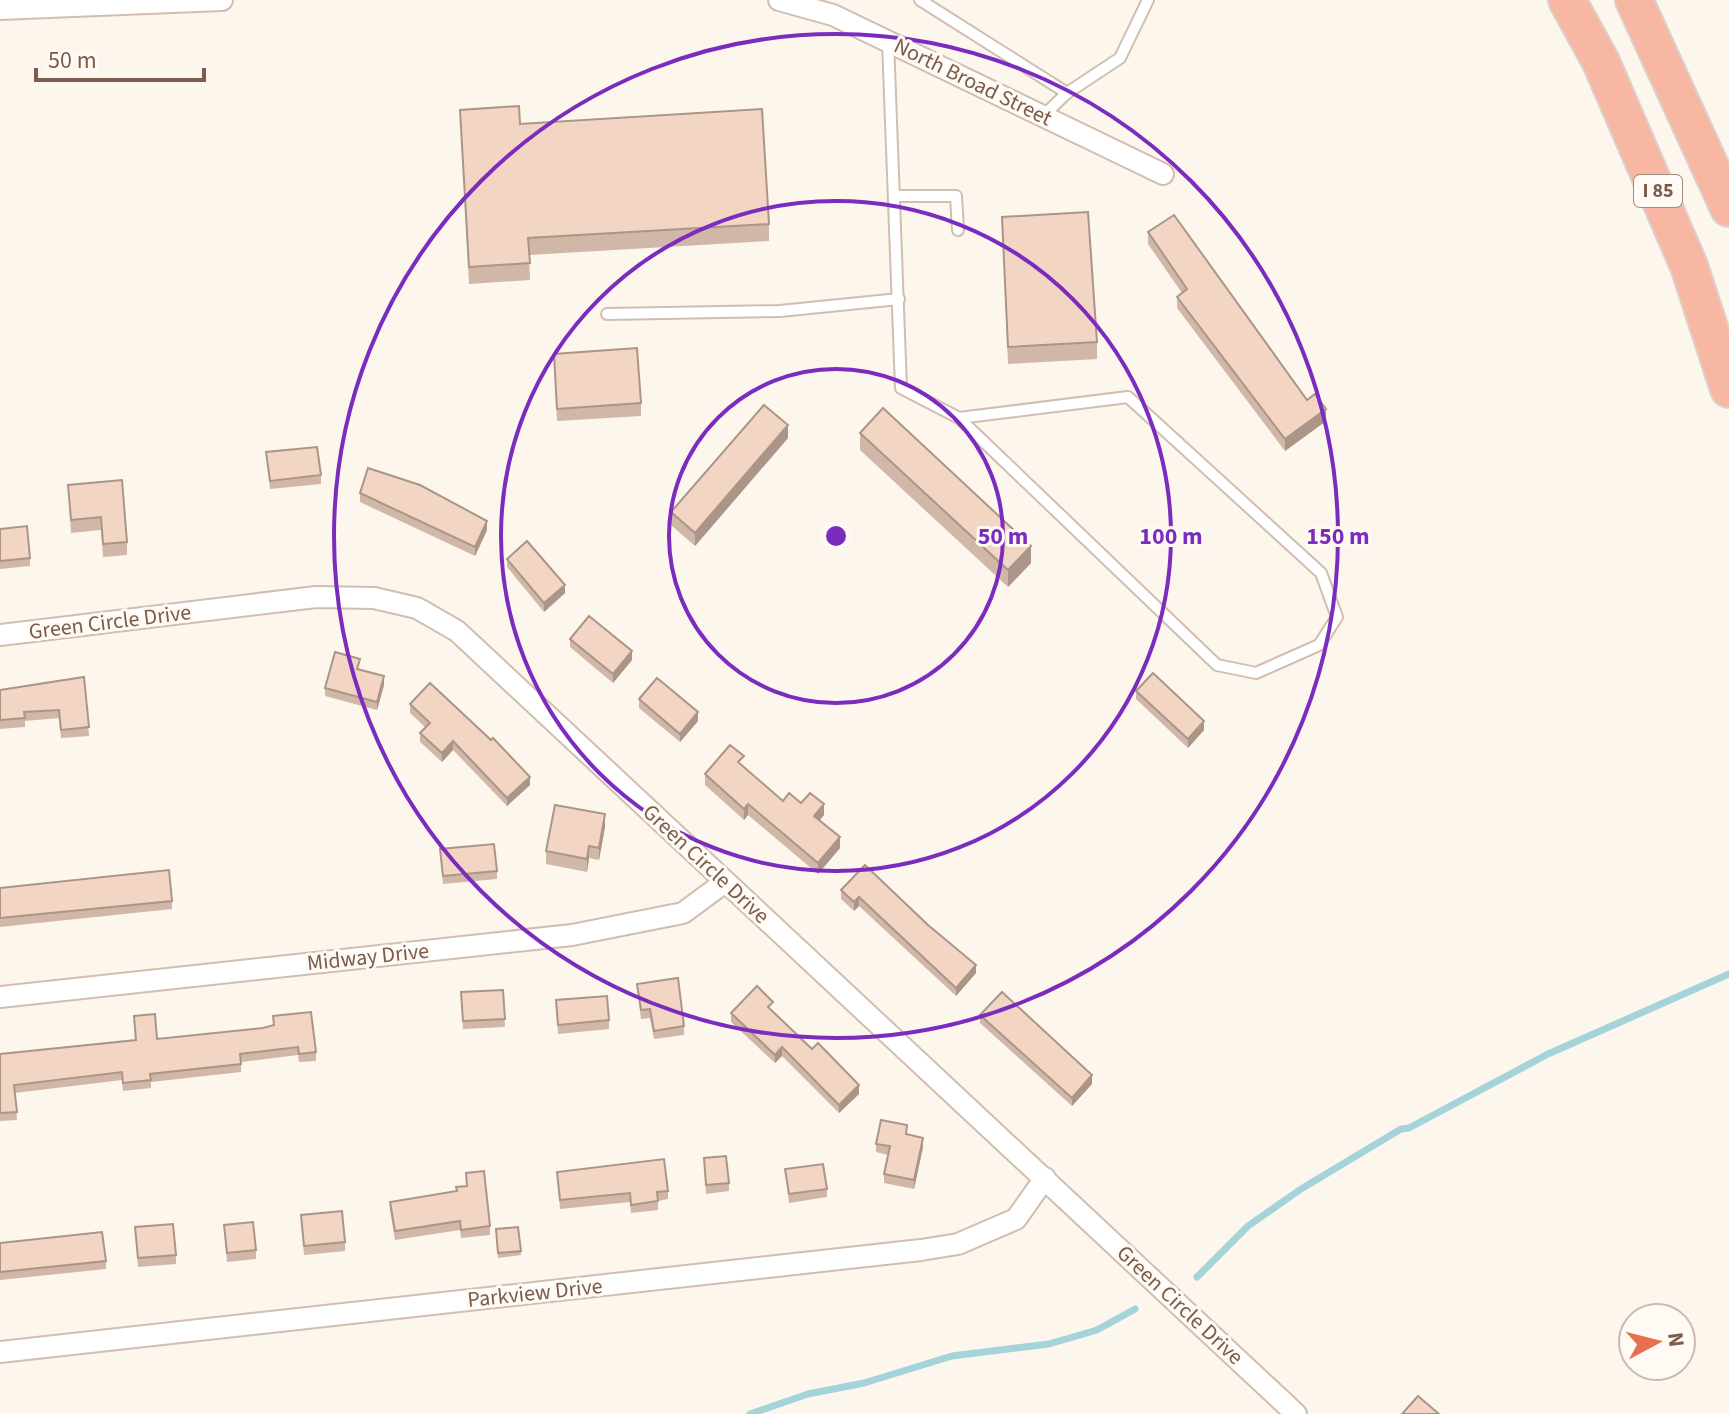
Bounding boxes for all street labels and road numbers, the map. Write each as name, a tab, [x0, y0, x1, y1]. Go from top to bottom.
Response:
street label: North Broad Street	[889, 30, 1058, 134]
road number: I 85	[1634, 175, 1682, 207]
street label: Green Circle Drive	[27, 596, 193, 648]
street label: Green Circle Drive	[635, 797, 777, 931]
street label: Midway Drive	[305, 935, 431, 979]
street label: Green Circle Drive	[1109, 1238, 1251, 1372]
street label: Parkview Drive	[466, 1270, 604, 1316]

